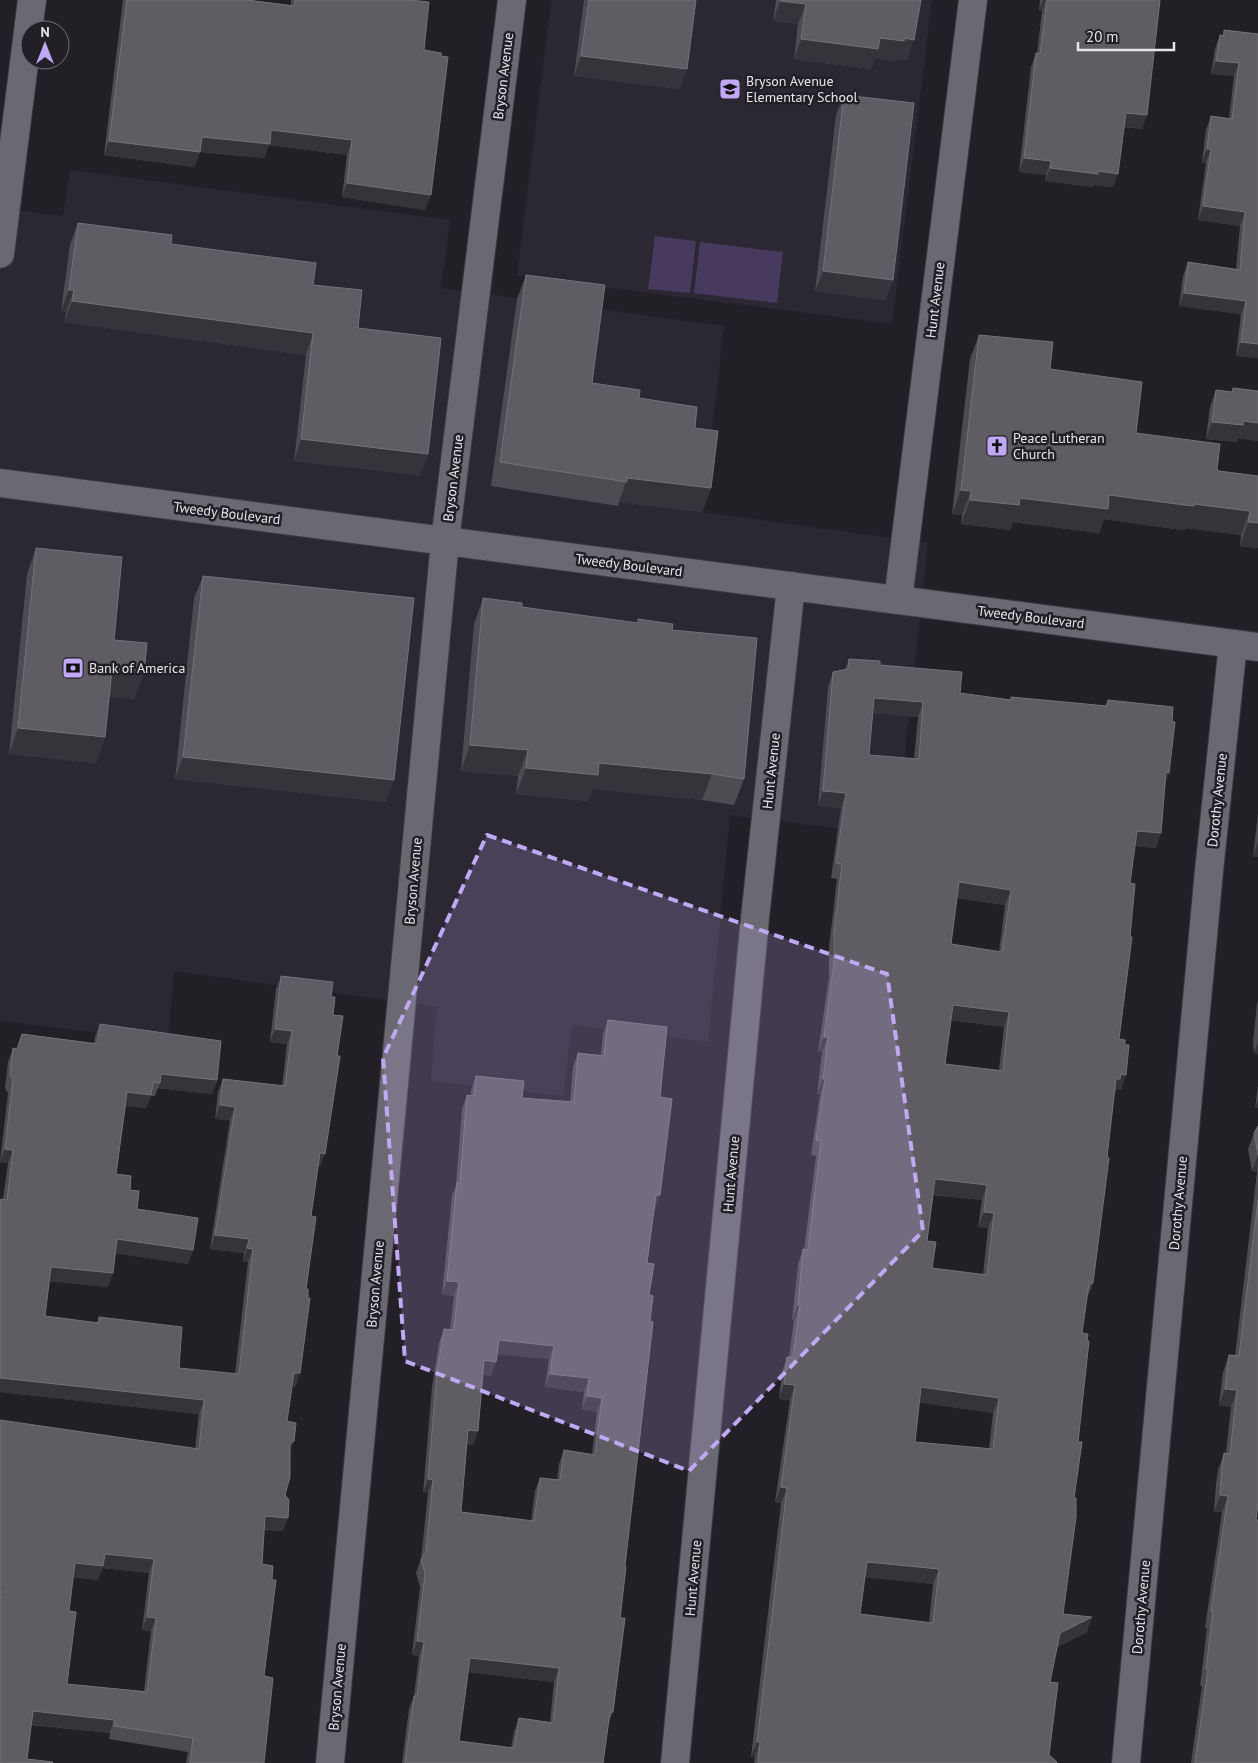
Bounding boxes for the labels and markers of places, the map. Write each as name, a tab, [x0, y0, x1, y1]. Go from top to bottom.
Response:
place label: Bryson Avenue Elementary School	[746, 72, 858, 106]
school or university icon: Bryson Avenue Elementary School	[718, 77, 742, 101]
place label: Peace Lutheran Church	[1013, 429, 1105, 463]
church icon: Peace Lutheran Church	[985, 434, 1009, 458]
bank icon: Bank of America	[61, 656, 85, 680]
place label: Bank of America	[89, 659, 185, 677]

